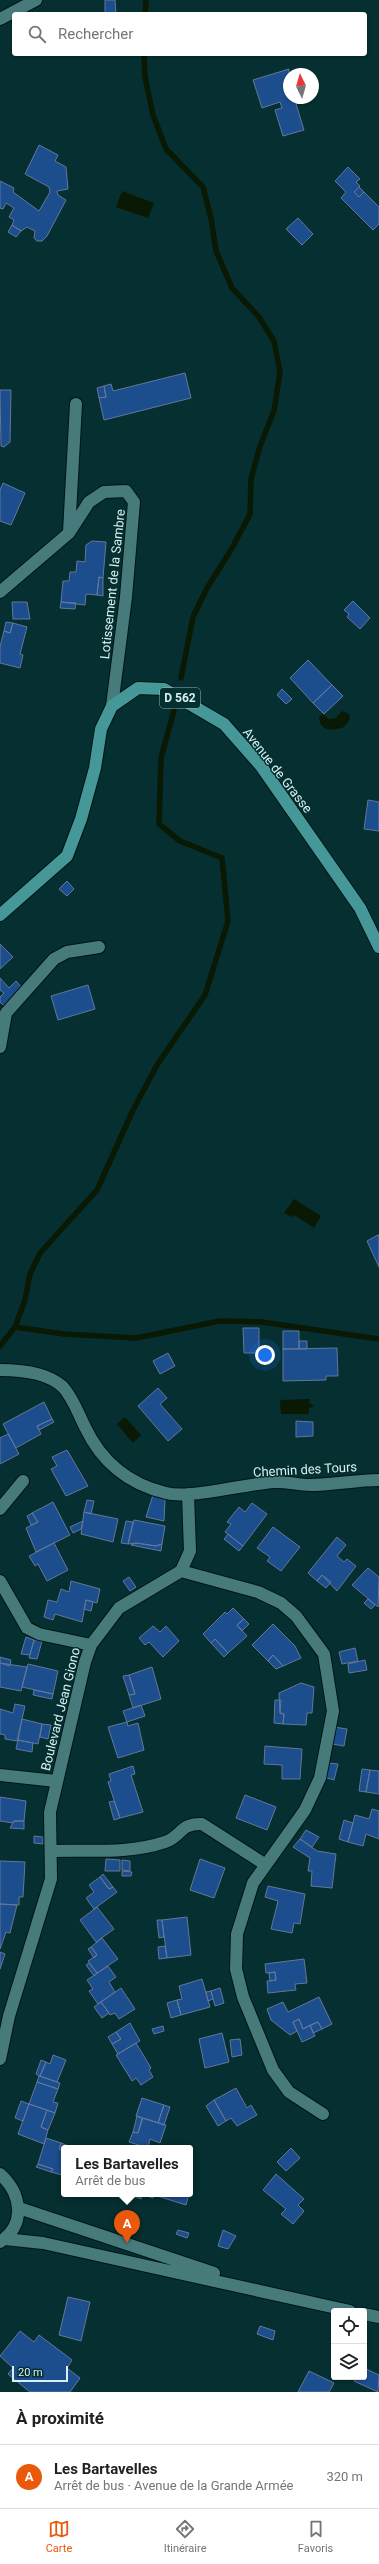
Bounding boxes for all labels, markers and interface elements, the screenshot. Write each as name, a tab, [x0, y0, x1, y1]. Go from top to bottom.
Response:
search box	[12, 12, 367, 56]
icon: search	[26, 23, 48, 45]
text: Rechercher	[58, 25, 133, 43]
north arrow	[283, 68, 319, 104]
street label: Lotissement de la Sambre	[97, 508, 128, 660]
road number: D 562	[160, 688, 200, 708]
street label: Avenue de Grasse	[240, 725, 315, 816]
your location	[255, 1345, 275, 1365]
street label: Chemin des Tours	[253, 1459, 358, 1480]
street label: Boulevard Jean Giono	[38, 1646, 83, 1772]
popup	[61, 2145, 193, 2197]
text: Les Bartavelles	[75, 2155, 179, 2173]
text: Arrêt de bus	[75, 2173, 145, 2188]
pin: A	[114, 2210, 140, 2243]
map controls	[331, 2308, 367, 2380]
button: locate	[331, 2308, 367, 2344]
button: layers	[331, 2344, 367, 2380]
scale bar	[12, 2364, 68, 2383]
text: 20 m	[18, 2366, 43, 2379]
text: À proximité	[16, 2408, 104, 2428]
text: Les Bartavelles	[54, 2460, 157, 2478]
text: A	[25, 2469, 33, 2484]
text: 320 m	[326, 2469, 363, 2484]
text: Arrêt de bus · Avenue de la Grande Armée	[54, 2478, 293, 2493]
tab: Carte	[46, 2518, 72, 2555]
tab: Itinéraire	[164, 2518, 206, 2555]
tab: Favoris	[298, 2518, 333, 2555]

